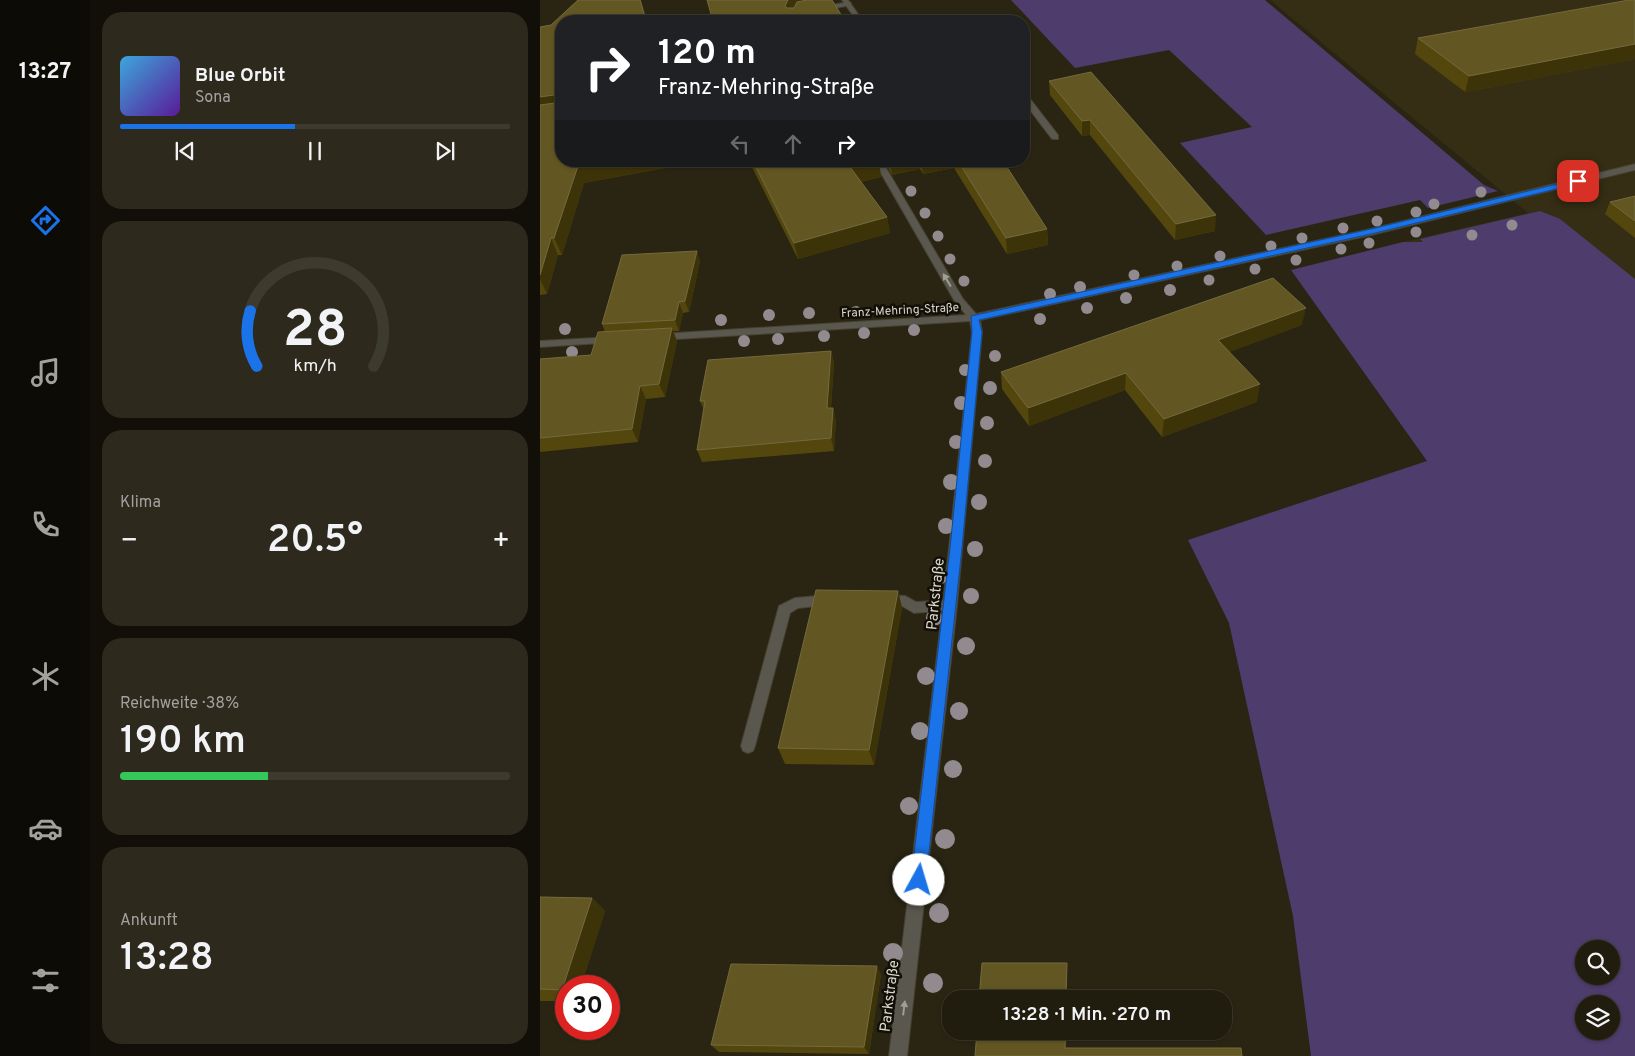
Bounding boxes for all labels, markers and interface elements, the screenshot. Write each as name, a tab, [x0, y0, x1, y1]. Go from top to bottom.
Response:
text: 120 m	[658, 32, 756, 76]
icon: right	[575, 35, 640, 100]
text: 13:27	[19, 59, 71, 86]
text: Blue Orbit	[195, 64, 285, 88]
text: Franz-Mehring-Straße	[658, 75, 874, 102]
text: Sona	[195, 88, 231, 108]
icon: left	[726, 130, 754, 158]
icon: ahead	[779, 130, 807, 158]
icon: right	[832, 130, 860, 158]
icon: previous	[171, 137, 199, 165]
icon: pause	[301, 137, 329, 165]
icon: next	[431, 137, 459, 165]
pin	[1557, 160, 1599, 202]
icon: arrive	[1564, 167, 1592, 195]
icon: directions	[28, 203, 63, 238]
one-way arrow	[943, 274, 952, 287]
text: 28	[283, 299, 347, 365]
street label: Franz-Mehring-Straße	[841, 300, 959, 322]
icon: music	[28, 355, 63, 390]
text: km/h	[293, 355, 337, 378]
text: Klima	[120, 493, 161, 513]
icon: phone	[28, 507, 63, 542]
text: 20.5°	[267, 517, 363, 566]
text: −	[120, 524, 138, 560]
text: +	[492, 524, 510, 560]
street label: Parkstraße	[923, 557, 950, 631]
icon: climate	[28, 659, 63, 694]
text: Reichweite · 38%	[120, 694, 239, 714]
text: 190 km	[120, 718, 246, 767]
icon: car	[28, 811, 63, 846]
position arrow	[892, 853, 944, 905]
text: Ankunft	[120, 911, 178, 931]
text: 13:28	[120, 935, 214, 984]
map controls	[1575, 940, 1620, 1040]
button: search	[1575, 940, 1620, 985]
street label: Parkstraße	[877, 959, 904, 1033]
icon: filters	[28, 963, 63, 998]
speed limit sign: 30	[555, 975, 620, 1040]
button: layers	[1575, 995, 1620, 1040]
one-way arrow	[900, 999, 908, 1015]
text: 13:28 · 1 Min. · 270 m	[1003, 1003, 1171, 1027]

